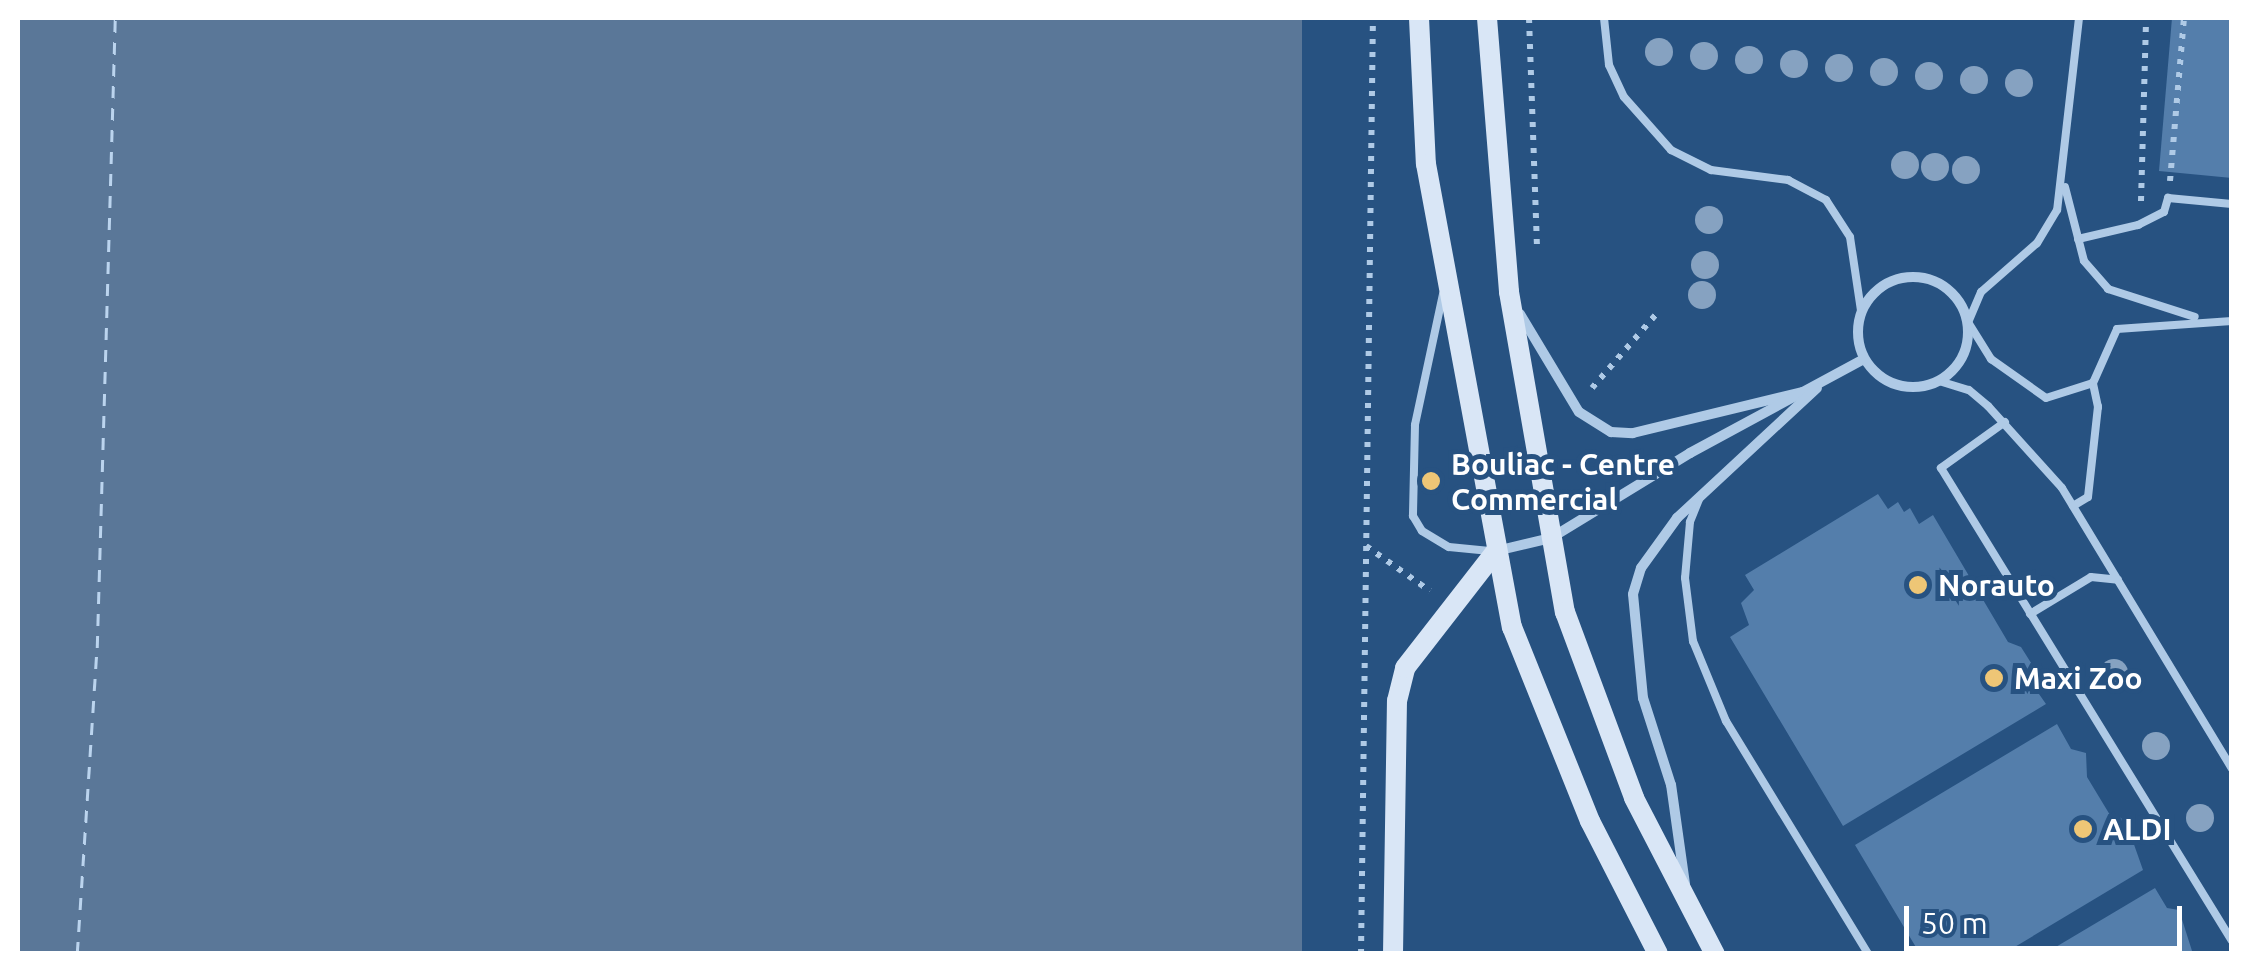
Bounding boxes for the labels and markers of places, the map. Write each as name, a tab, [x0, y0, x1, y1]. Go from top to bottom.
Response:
place label: Bouliac - Centre Commercial	[1451, 446, 1675, 516]
marker: Bouliac - Centre Commercial	[1420, 470, 1442, 492]
place label: Norauto	[1938, 567, 2055, 603]
marker: Norauto	[1907, 574, 1929, 596]
place label: Maxi Zoo	[2014, 660, 2142, 696]
marker: Maxi Zoo	[1983, 667, 2005, 689]
place label: ALDI	[2103, 811, 2171, 847]
marker: ALDI	[2072, 818, 2094, 840]

